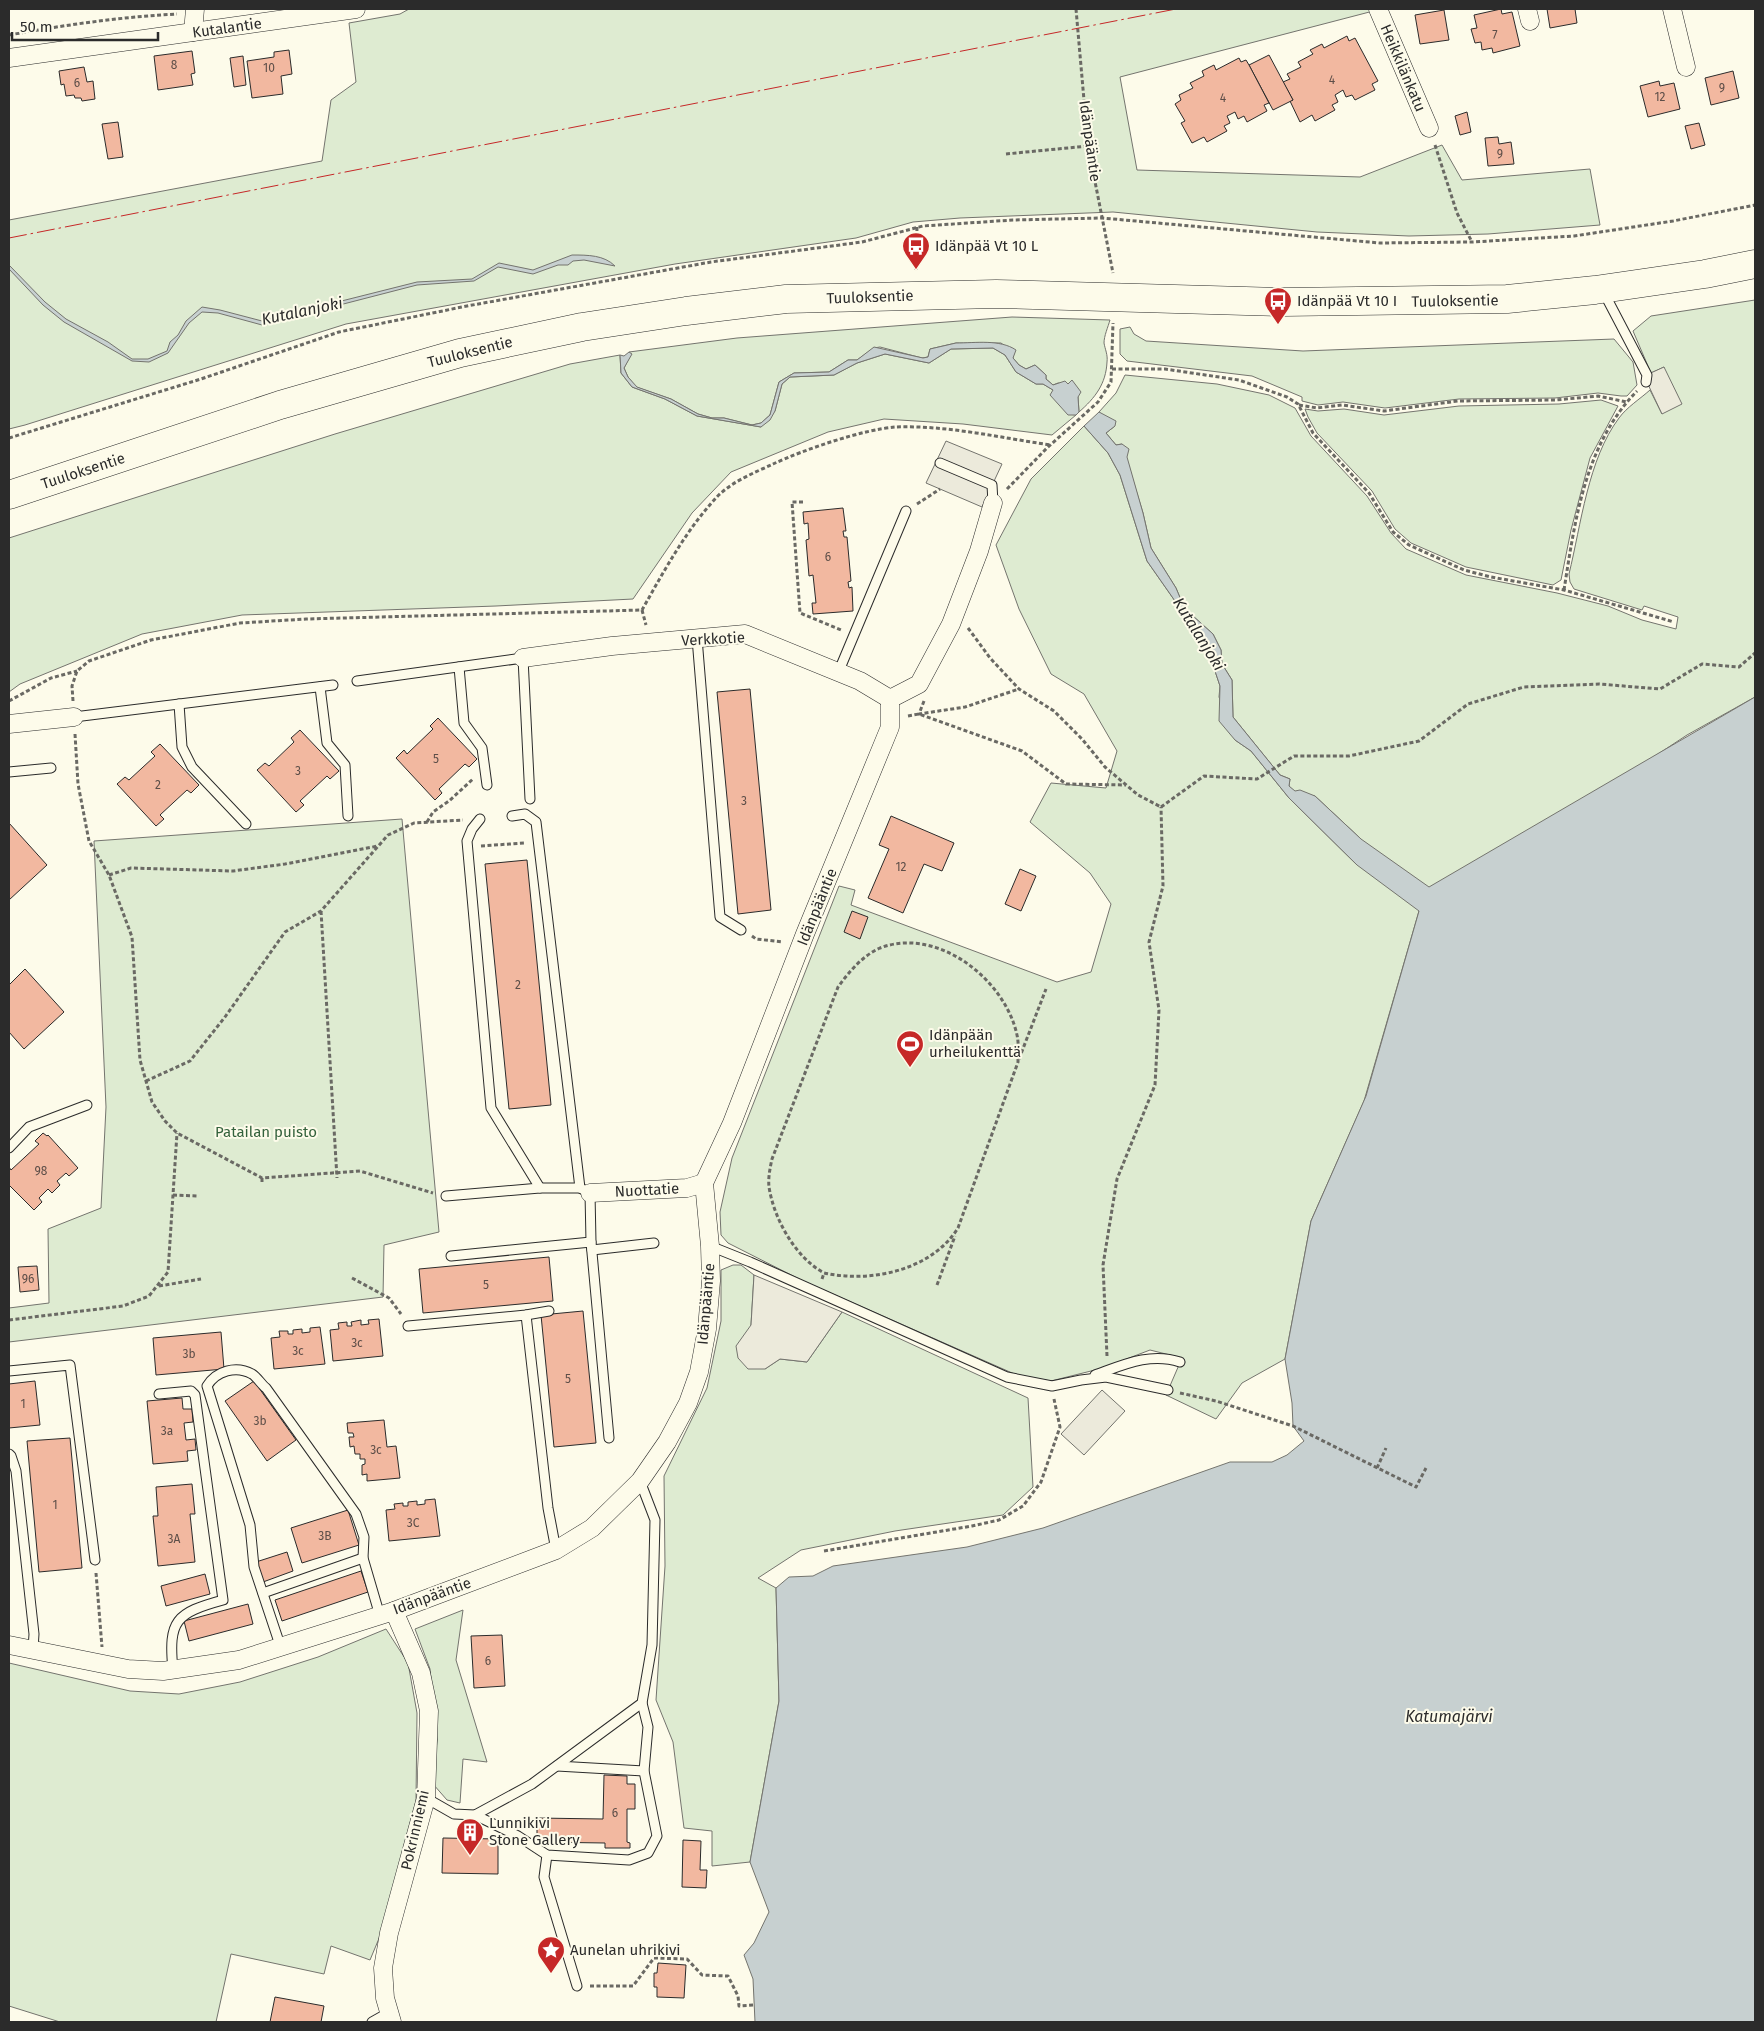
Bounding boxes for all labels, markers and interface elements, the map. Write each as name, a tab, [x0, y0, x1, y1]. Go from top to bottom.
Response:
scale bar	[12, 10, 159, 42]
street label: Kutalantie	[191, 14, 263, 42]
text: 50 m	[20, 18, 53, 36]
street label: Heikkilänkatu	[1377, 22, 1429, 114]
house number: 7	[1492, 28, 1498, 42]
house number: 8	[171, 58, 178, 72]
house number: 10	[263, 61, 275, 75]
house number: 4	[1329, 73, 1336, 87]
house number: 6	[74, 76, 80, 90]
house number: 9	[1719, 81, 1725, 95]
house number: 12	[1654, 90, 1666, 104]
house number: 4	[1220, 91, 1227, 105]
street label: Idänpääntie	[1075, 99, 1105, 183]
house number: 9	[1497, 147, 1503, 161]
bus stop icon: Idänpää Vt 10 L	[901, 231, 931, 270]
place label: Idänpää Vt 10 L	[935, 237, 1039, 255]
street label: Tuuloksentie	[826, 286, 914, 308]
bus stop icon: Idänpää Vt 10 I	[1263, 286, 1293, 325]
street label: Tuuloksentie	[1411, 291, 1499, 311]
place label: Idänpää Vt 10 I	[1297, 292, 1397, 310]
water label: Kutalanjoki	[260, 293, 345, 329]
street label: Tuuloksentie	[426, 333, 514, 371]
street label: Tuuloksentie	[39, 449, 127, 493]
house number: 6	[825, 550, 831, 564]
water label: Kutalanjoki	[1169, 594, 1229, 675]
street label: Verkkotie	[681, 628, 745, 650]
house number: 5	[433, 752, 439, 766]
house number: 3	[295, 764, 301, 778]
house number: 2	[155, 778, 161, 792]
house number: 3	[741, 794, 747, 808]
house number: 12	[895, 860, 907, 874]
street label: Idänpääntie	[793, 866, 841, 948]
house number: 2	[515, 978, 521, 992]
place label: Idänpään urheilukenttä	[929, 1026, 1021, 1061]
sports icon: Idänpään urheilukenttä	[895, 1029, 925, 1068]
park label: Patailan puisto	[215, 1123, 317, 1141]
house number: 98	[35, 1164, 48, 1178]
street label: Nuottatie	[614, 1179, 680, 1201]
street label: Idänpääntie	[693, 1262, 719, 1346]
house number: 96	[22, 1272, 34, 1286]
house number: 5	[483, 1278, 489, 1292]
house number: 3c	[351, 1336, 363, 1350]
house number: 3c	[292, 1344, 304, 1358]
house number: 3b	[182, 1347, 196, 1361]
house number: 5	[565, 1372, 571, 1386]
house number: 1	[20, 1397, 26, 1411]
house number: 3b	[253, 1414, 267, 1428]
house number: 3a	[161, 1424, 173, 1438]
house number: 3c	[370, 1443, 382, 1457]
house number: 1	[52, 1498, 58, 1512]
house number: 3C	[407, 1516, 420, 1530]
house number: 3B	[318, 1529, 332, 1543]
house number: 3A	[168, 1532, 181, 1546]
street label: Idänpääntie	[390, 1574, 474, 1618]
house number: 6	[485, 1654, 491, 1668]
water label: Katumajärvi	[1405, 1707, 1493, 1726]
street label: Pokrinniemi	[397, 1788, 433, 1872]
house number: 6	[612, 1806, 618, 1820]
place label: Lunnikivi Stone Gallery	[489, 1814, 580, 1849]
building icon: Lunnikivi Stone Gallery	[455, 1817, 485, 1856]
place icon: Aunelan uhrikivi	[536, 1935, 566, 1974]
place label: Aunelan uhrikivi	[570, 1941, 681, 1959]

